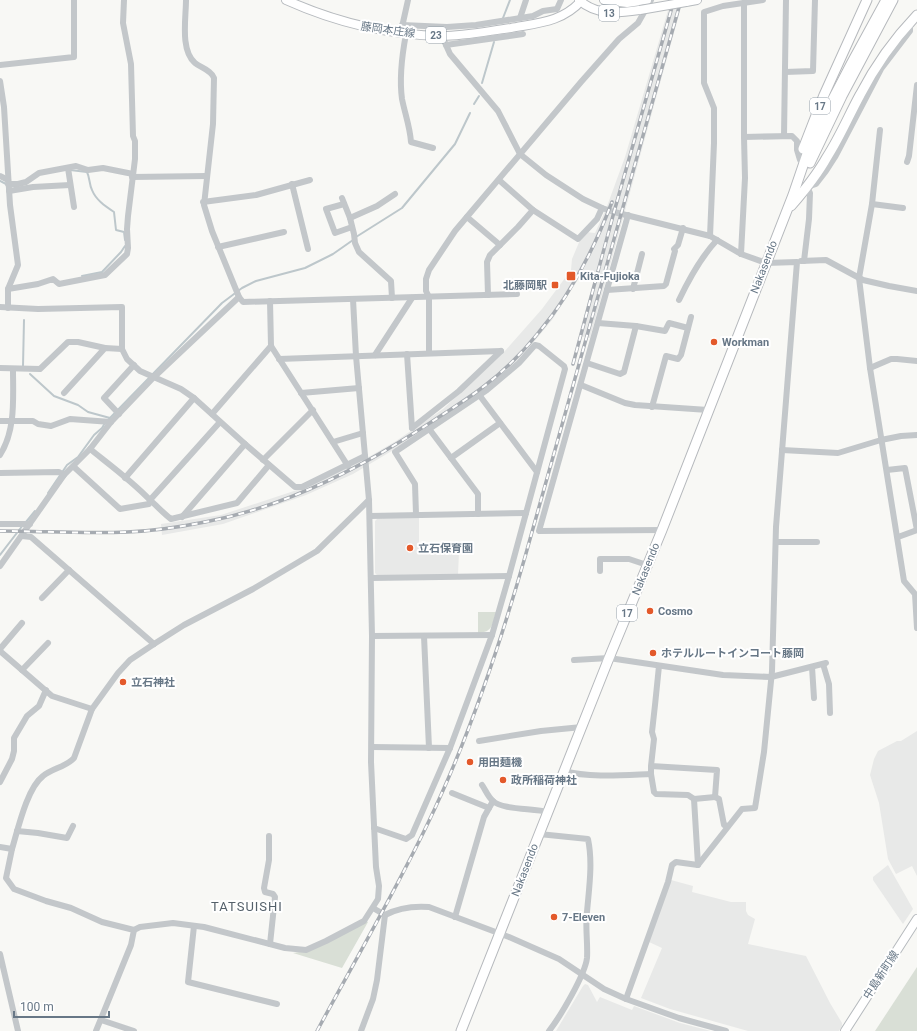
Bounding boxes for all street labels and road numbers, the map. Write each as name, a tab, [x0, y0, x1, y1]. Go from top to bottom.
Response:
road number: 13	[599, 5, 619, 21]
street label: 藤岡本庄線	[360, 20, 416, 40]
road number: 23	[426, 27, 446, 43]
road number: 17	[810, 98, 830, 114]
street label: Nakasendo	[748, 239, 780, 295]
street label: Nakasendo	[630, 541, 662, 597]
road number: 17	[617, 605, 637, 621]
street label: Nakasendo	[509, 842, 541, 898]
street label: 中島新町線	[861, 948, 901, 1002]

